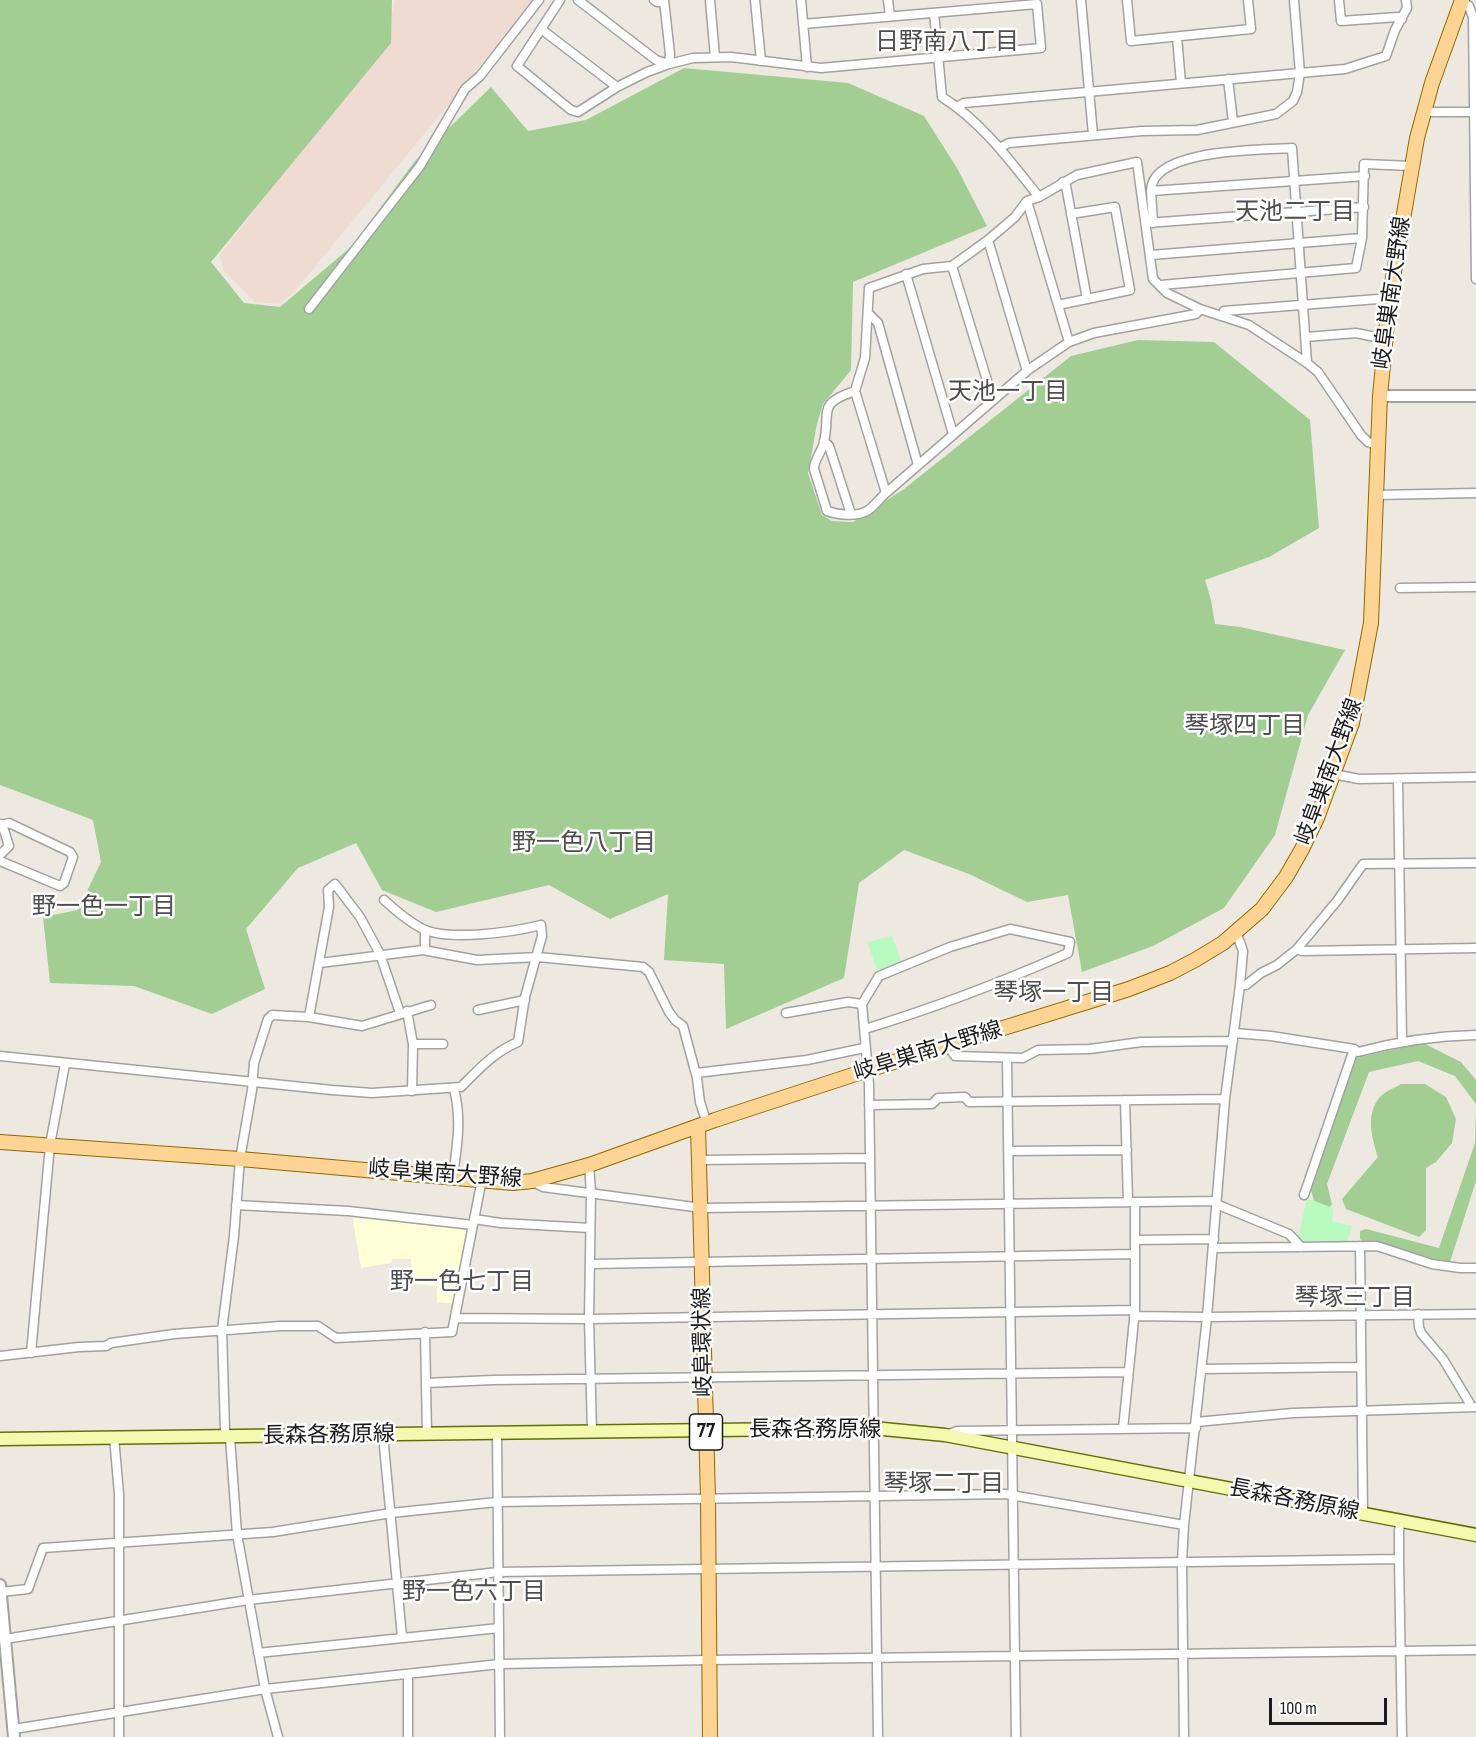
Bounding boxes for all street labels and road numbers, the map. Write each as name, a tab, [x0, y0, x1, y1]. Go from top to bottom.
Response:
street label: 岐阜巣南大野線	[1369, 215, 1417, 371]
street label: 岐阜巣南大野線	[1291, 695, 1369, 849]
street label: 岐阜巣南大野線	[851, 1017, 1005, 1087]
street label: 岐阜巣南大野線	[367, 1156, 523, 1194]
street label: 岐阜環状線	[690, 1287, 718, 1397]
road number: 77	[690, 1414, 722, 1450]
street label: 長森各務原線	[749, 1417, 881, 1443]
street label: 長森各務原線	[263, 1422, 395, 1450]
street label: 長森各務原線	[1227, 1475, 1361, 1527]

